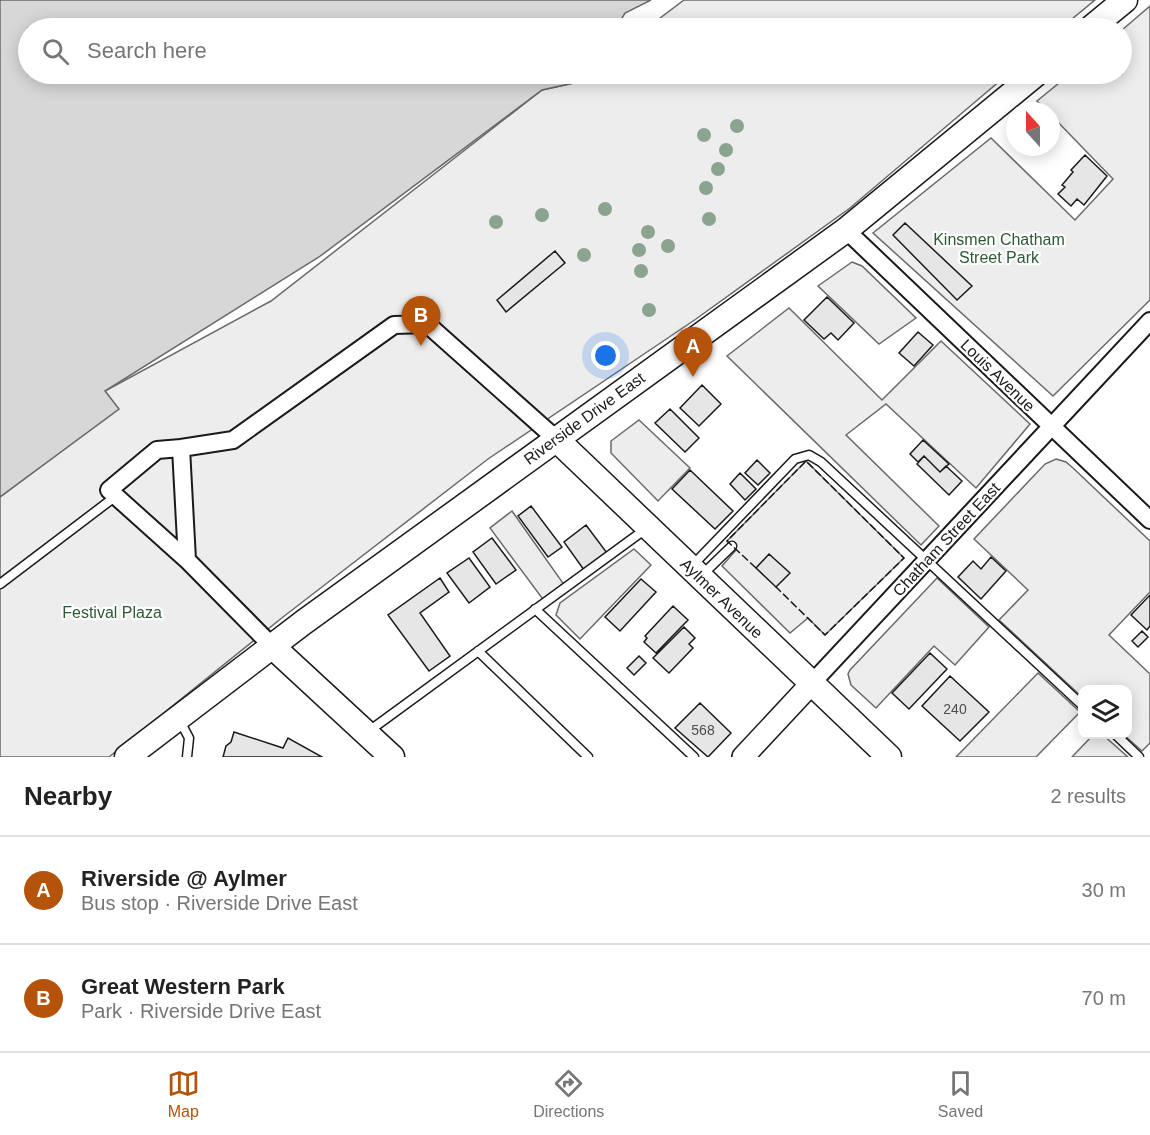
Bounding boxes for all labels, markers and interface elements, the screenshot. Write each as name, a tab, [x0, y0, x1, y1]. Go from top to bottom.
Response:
search box	[18, 18, 1132, 84]
icon: search	[39, 35, 72, 68]
text: Search here	[87, 38, 207, 63]
north arrow	[1006, 102, 1060, 156]
park label: Kinsmen Chatham Street Park	[933, 231, 1065, 266]
pin: B	[402, 296, 440, 346]
pin: A	[674, 328, 712, 377]
street label: Louis Avenue	[957, 336, 1038, 415]
your location	[591, 341, 620, 370]
street label: Riverside Drive East	[521, 369, 648, 468]
street label: Chatham Street East	[890, 479, 1004, 599]
street label: Aylmer Avenue	[677, 555, 766, 642]
park label: Festival Plaza	[62, 604, 162, 621]
map controls	[1078, 685, 1132, 739]
button: layers	[1078, 685, 1132, 739]
house number: 240	[943, 701, 967, 717]
house number: 568	[691, 722, 715, 738]
text: Nearby	[24, 781, 112, 811]
text: 2 results	[1050, 785, 1126, 807]
text: Riverside @ Aylmer	[81, 866, 287, 891]
text: A	[36, 879, 51, 901]
text: 30 m	[1082, 879, 1126, 901]
text: Bus stop · Riverside Drive East	[81, 892, 358, 914]
text: Great Western Park	[81, 974, 285, 999]
text: B	[36, 987, 51, 1009]
text: 70 m	[1082, 987, 1126, 1009]
text: Park · Riverside Drive East	[81, 1000, 321, 1022]
tab: Map	[167, 1067, 200, 1121]
tab: Directions	[533, 1067, 604, 1121]
tab: Saved	[938, 1067, 983, 1121]

